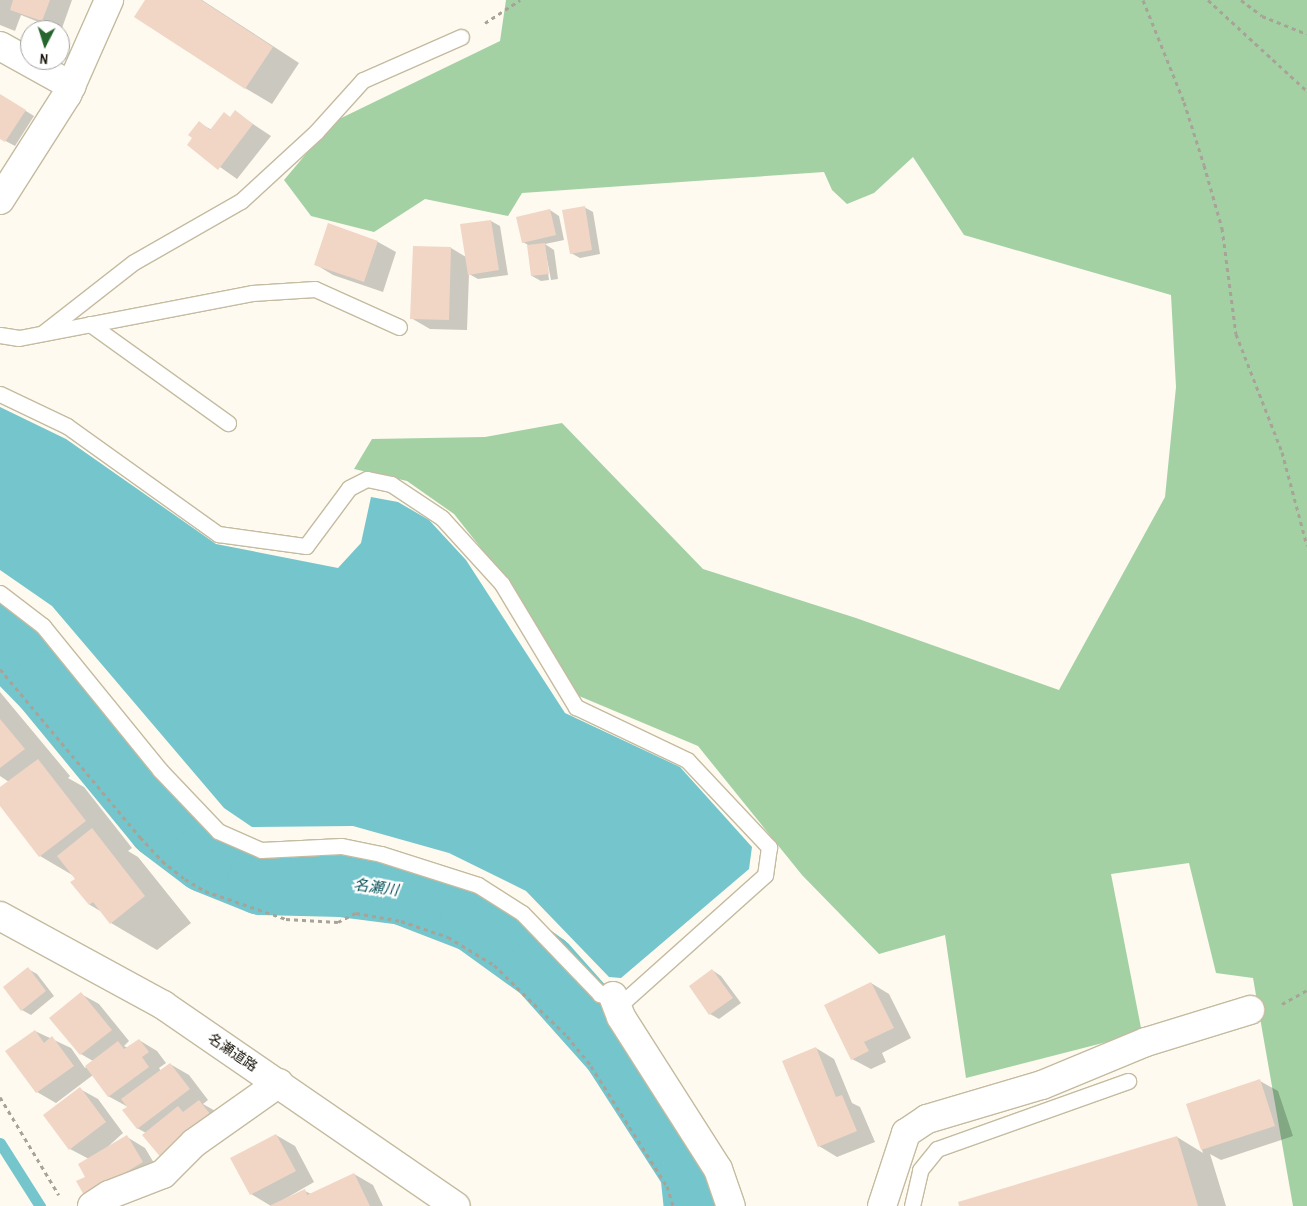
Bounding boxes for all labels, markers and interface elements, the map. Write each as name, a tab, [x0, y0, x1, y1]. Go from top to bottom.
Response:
north arrow	[20, 20, 70, 70]
text: N	[39, 50, 49, 68]
water label: 名瀬川	[352, 875, 400, 899]
street label: 名瀬道路	[205, 1029, 261, 1075]

